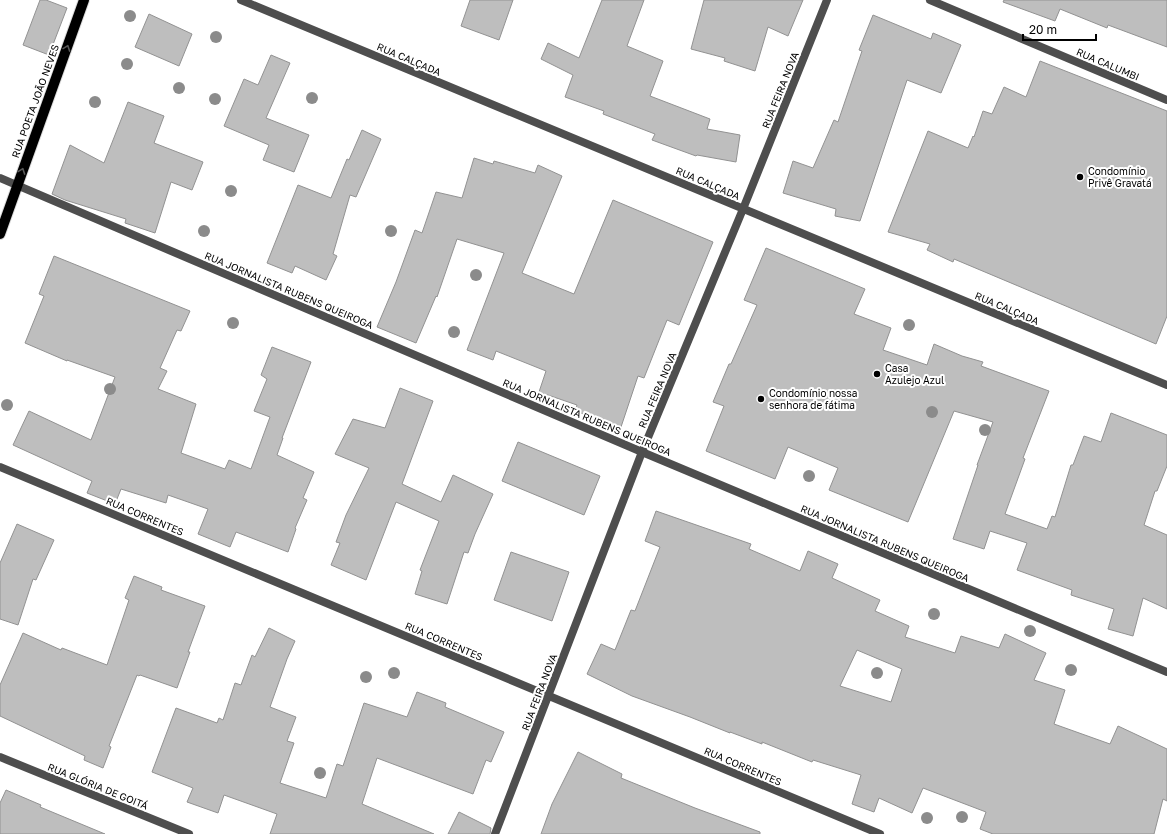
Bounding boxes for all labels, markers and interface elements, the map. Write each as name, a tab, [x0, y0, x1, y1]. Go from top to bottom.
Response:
scale bar	[1023, 16, 1096, 42]
text: 20 m	[1029, 22, 1057, 37]
street label: RUA CALÇADA	[375, 40, 443, 78]
street label: RUA POETA JOÃO NEVES	[9, 43, 61, 159]
one-way arrow	[62, 45, 70, 52]
street label: RUA CALUMBI	[1075, 45, 1141, 83]
street label: RUA FEIRA NOVA	[759, 50, 801, 130]
street label: RUA CALÇADA	[674, 164, 742, 202]
place label: Condomínio Privê Gravatá	[1088, 165, 1152, 189]
one-way arrow	[18, 167, 26, 174]
marker: Condomínio Privê Gravatá	[1075, 172, 1085, 182]
street label: RUA JORNALISTA RUBENS QUEIROGA	[203, 249, 375, 331]
street label: RUA CALÇADA	[973, 289, 1041, 327]
street label: RUA FEIRA NOVA	[636, 350, 679, 430]
place label: Casa Azulejo Azul	[885, 362, 944, 386]
marker: Casa Azulejo Azul	[872, 369, 882, 379]
street label: RUA JORNALISTA RUBENS QUEIROGA	[501, 376, 673, 458]
place label: Condomínio nossa senhora de fátima	[769, 387, 857, 411]
marker: Condomínio nossa senhora de fátima	[756, 394, 766, 404]
street label: RUA CORRENTES	[104, 494, 186, 538]
street label: RUA JORNALISTA RUBENS QUEIROGA	[799, 502, 971, 584]
street label: RUA CORRENTES	[403, 619, 485, 663]
street label: RUA FEIRA NOVA	[519, 652, 559, 732]
street label: RUA CORRENTES	[702, 744, 784, 788]
street label: RUA GLÓRIA DE GOITÁ	[46, 760, 150, 812]

